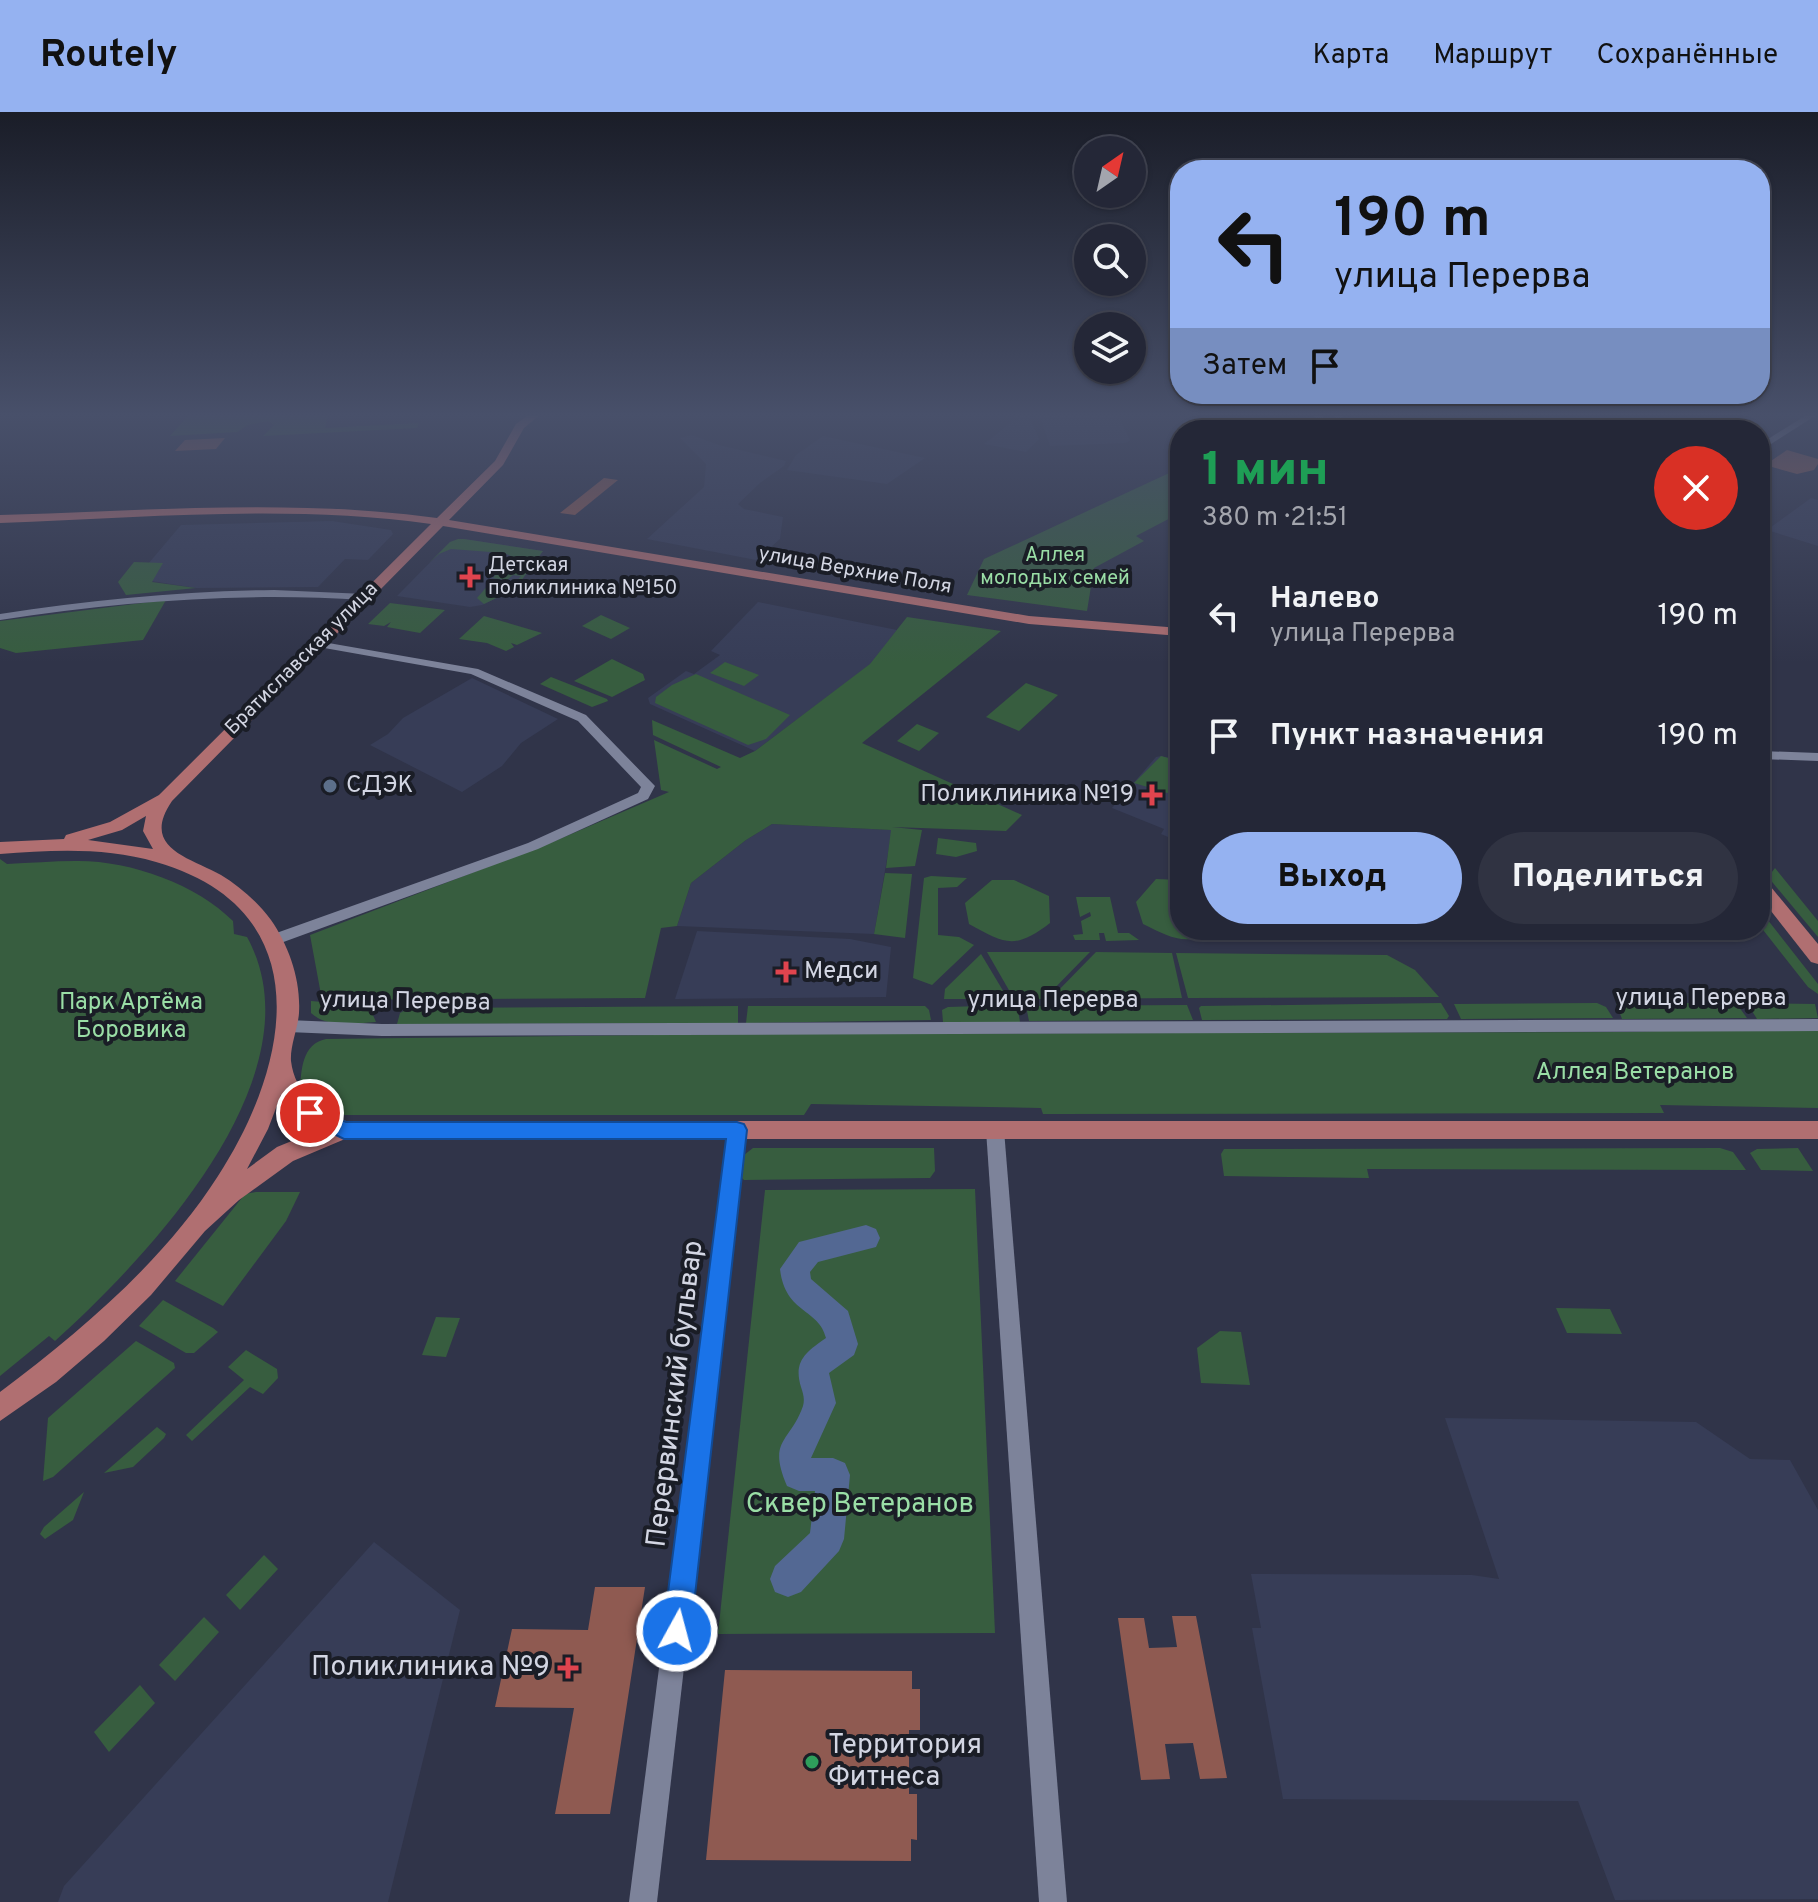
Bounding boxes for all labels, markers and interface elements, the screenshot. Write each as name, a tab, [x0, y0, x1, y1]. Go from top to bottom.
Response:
text: Routely	[40, 32, 178, 81]
text: Карта	[1313, 38, 1389, 74]
text: Маршрут	[1433, 38, 1552, 74]
text: Сохранённые	[1596, 38, 1778, 74]
north arrow	[1074, 136, 1146, 208]
map controls	[1074, 136, 1146, 384]
text: 190 m	[1334, 186, 1491, 256]
icon: left	[1202, 192, 1306, 296]
button: search	[1074, 224, 1146, 296]
text: улица Перерва	[1334, 255, 1590, 301]
button: layers	[1074, 312, 1146, 384]
icon: arrive	[1303, 344, 1347, 388]
text: Затем	[1202, 348, 1287, 385]
text: 1 мин	[1202, 442, 1329, 502]
button: close	[1654, 446, 1738, 530]
text: 380 m · 21:51	[1202, 502, 1348, 535]
street label: улица Верхние Поля	[756, 541, 954, 601]
park label: Аллея молодых семей	[980, 543, 1130, 592]
place label: Детская поликлиника №150	[488, 553, 677, 602]
marker: Детская поликлиника №150	[459, 566, 481, 588]
street label: Братиславская улица	[220, 577, 384, 741]
text: Налево	[1270, 581, 1379, 618]
icon: left	[1202, 594, 1246, 638]
text: 190 m	[1657, 598, 1738, 635]
text: улица Перерва	[1270, 618, 1455, 651]
icon: arrive	[1202, 714, 1246, 758]
text: Пункт назначения	[1270, 718, 1544, 755]
text: 190 m	[1657, 718, 1738, 755]
place label: СДЭК	[346, 771, 413, 801]
marker: СДЭК	[321, 777, 339, 795]
place label: Поликлиника №19	[920, 780, 1134, 810]
marker: Поликлиника №19	[1141, 784, 1163, 806]
button: Выход	[1202, 832, 1462, 924]
button: Поделиться	[1478, 832, 1738, 924]
place label: Медси	[804, 957, 878, 987]
marker: Медси	[775, 961, 797, 983]
street label: улица Перерва	[1616, 984, 1786, 1014]
street label: улица Перерва	[319, 986, 491, 1018]
street label: улица Перерва	[968, 986, 1138, 1016]
park label: Парк Артёма Боровика	[59, 988, 203, 1046]
park label: Аллея Ветеранов	[1536, 1058, 1734, 1088]
pin	[276, 1079, 344, 1147]
icon: arrive	[288, 1091, 332, 1135]
street label: Перервинский бульвар	[639, 1239, 713, 1549]
park label: Сквер Ветеранов	[746, 1487, 974, 1523]
position arrow	[635, 1589, 719, 1673]
place label: Поликлиника №9	[311, 1650, 550, 1686]
marker: Поликлиника №9	[557, 1657, 579, 1679]
place label: Территория Фитнеса	[828, 1728, 982, 1796]
marker: Территория Фитнеса	[803, 1753, 821, 1771]

